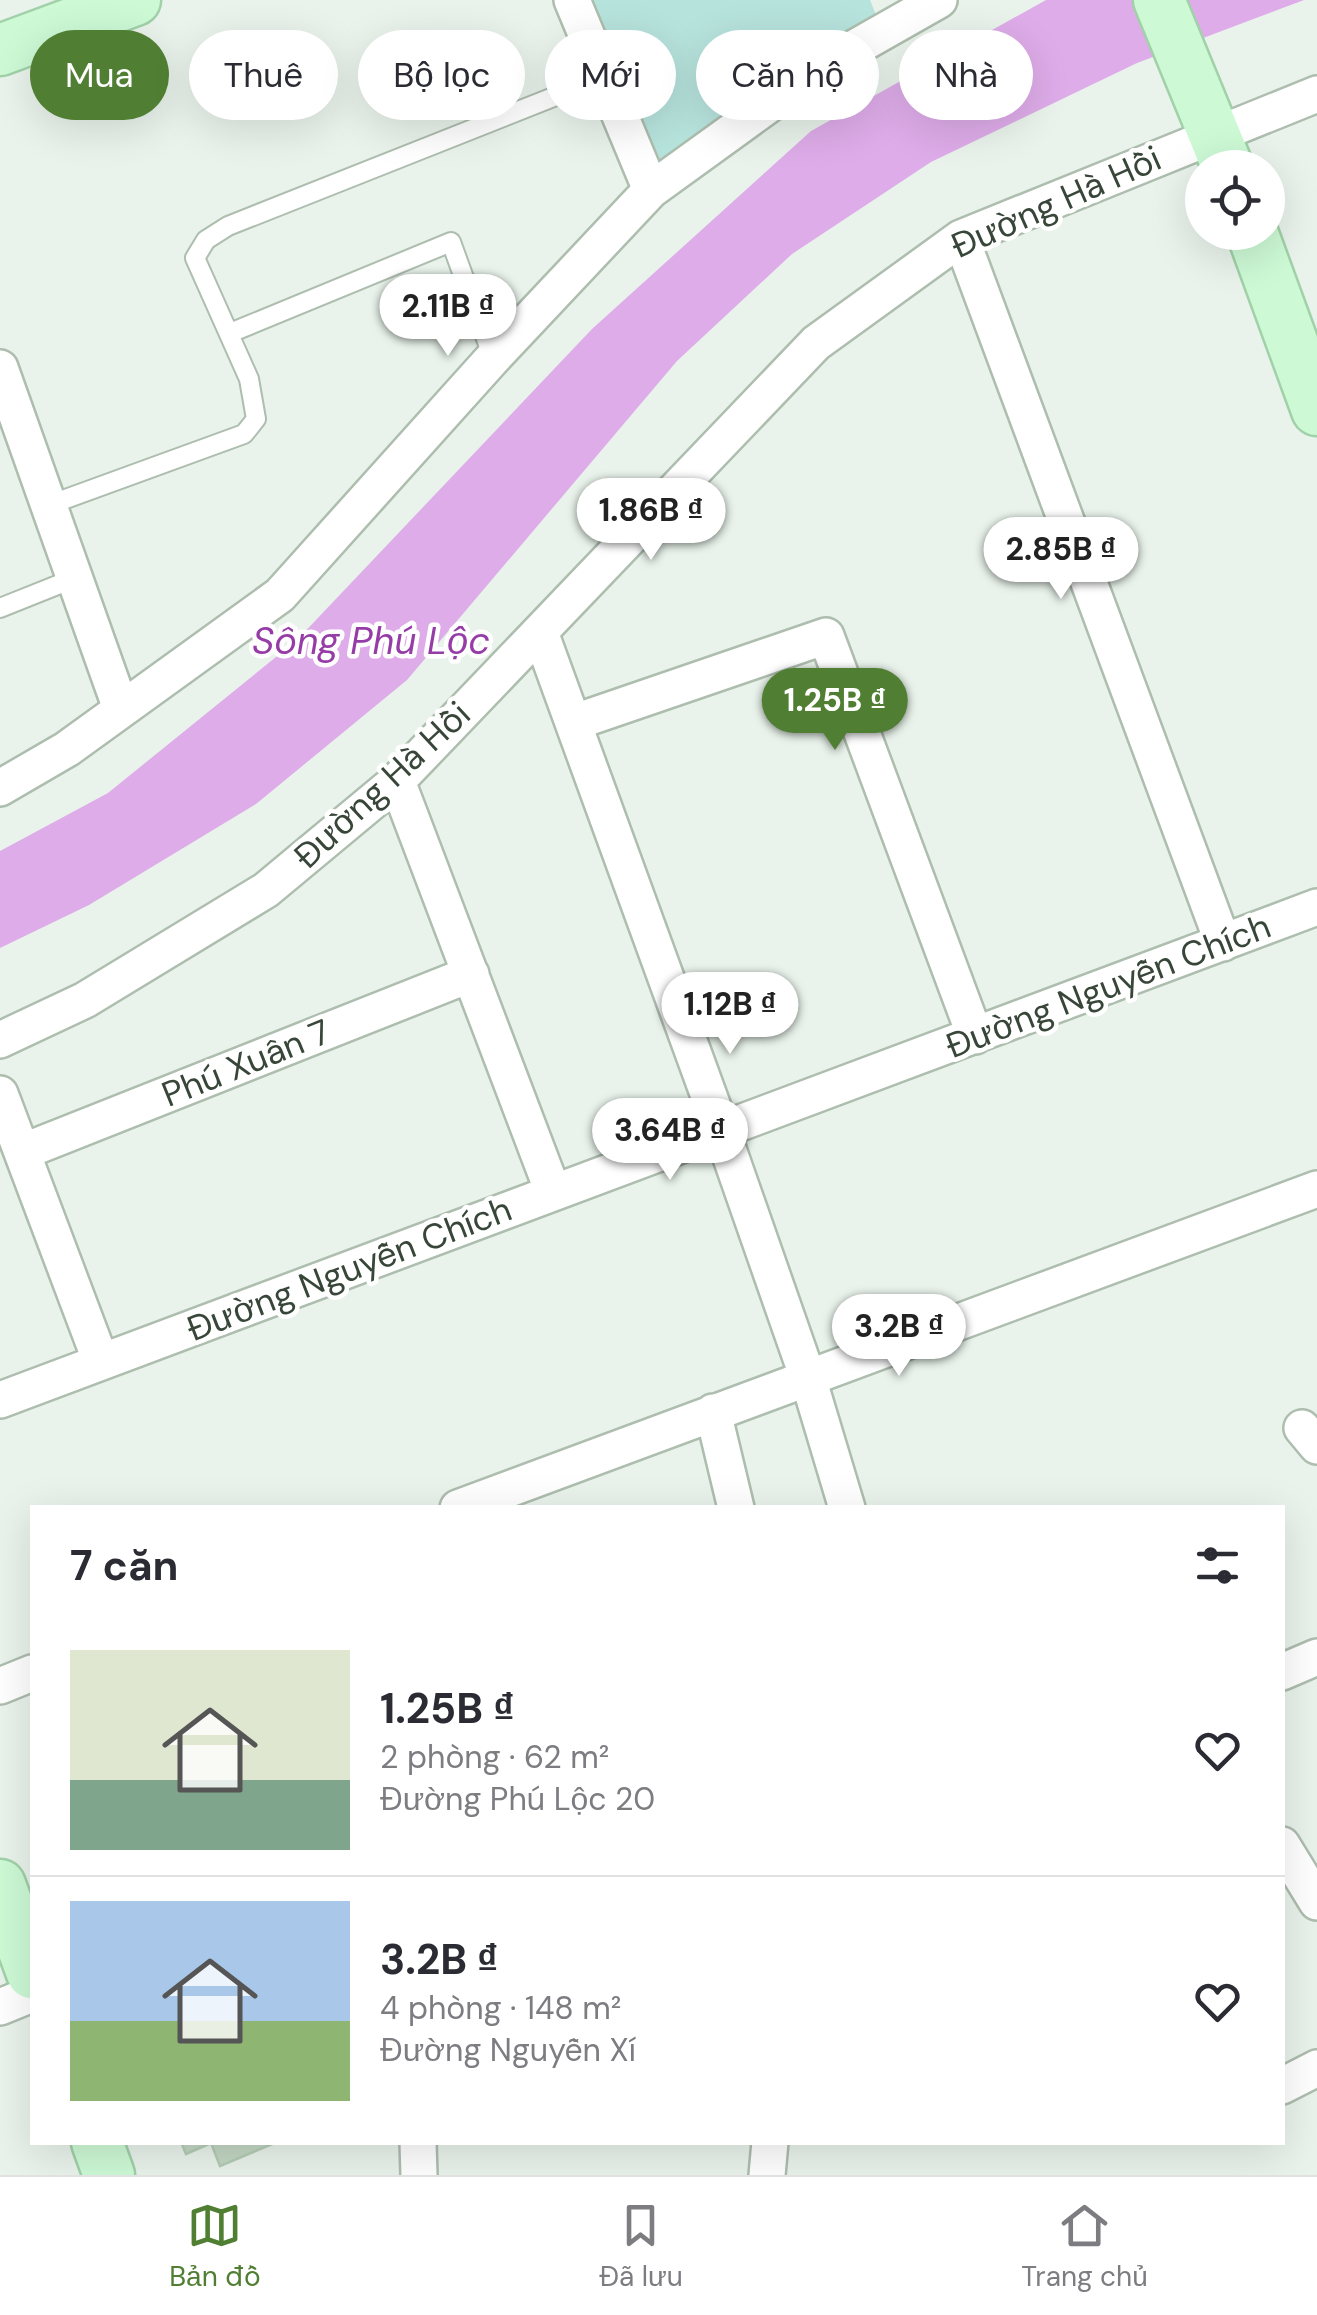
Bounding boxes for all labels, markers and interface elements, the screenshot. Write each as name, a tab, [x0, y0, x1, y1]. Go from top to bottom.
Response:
chip: Mua	[30, 30, 169, 120]
chip: Thuê	[189, 30, 338, 120]
chip: Bộ lọc	[358, 30, 525, 120]
chip: Mới	[545, 30, 676, 120]
chip: Căn hộ	[696, 30, 879, 120]
chip: Nhà	[899, 30, 1033, 120]
street label: Đường Hà Hồi	[944, 135, 1168, 269]
map controls	[1185, 150, 1285, 250]
button: locate	[1185, 150, 1285, 250]
pin: 2.11B ₫	[356, 274, 540, 359]
text: 2.11B ₫	[401, 285, 495, 327]
pin: 1.86B ₫	[559, 478, 743, 563]
text: 1.86B ₫	[599, 489, 703, 531]
pin: 2.85B ₫	[969, 517, 1153, 602]
text: 2.85B ₫	[1005, 528, 1117, 570]
water label: Sông Phú Lộc	[252, 616, 490, 666]
pin: 1.25B ₫	[743, 668, 927, 753]
text: 1.25B ₫	[784, 679, 886, 721]
street label: Đường Hà Hồi	[284, 691, 480, 879]
street label: Đường Nguyễn Chích	[939, 903, 1277, 1069]
pin: 1.12B ₫	[638, 972, 822, 1057]
text: 1.12B ₫	[683, 983, 777, 1025]
street label: Phú Xuân 7	[155, 1008, 337, 1118]
pin: 3.64B ₫	[578, 1098, 762, 1183]
text: 3.64B ₫	[614, 1109, 726, 1151]
street label: Đường Nguyễn Chích	[180, 1186, 518, 1352]
pin: 3.2B ₫	[818, 1294, 980, 1379]
text: 3.2B ₫	[854, 1305, 944, 1347]
text: 7 căn	[70, 1538, 178, 1593]
icon: filters	[1190, 1538, 1245, 1593]
text: 1.25B ₫	[380, 1681, 514, 1736]
icon: home	[150, 1690, 270, 1810]
icon: heart	[1190, 1723, 1245, 1778]
text: 2 phòng · 62 m²	[380, 1736, 609, 1778]
text: Đường Phú Lộc 20	[380, 1778, 655, 1820]
text: 3.2B ₫	[380, 1932, 498, 1987]
icon: home	[150, 1941, 270, 2061]
icon: heart	[1190, 1974, 1245, 2029]
text: 4 phòng · 148 m²	[380, 1987, 621, 2029]
text: Đường Nguyễn Xí	[380, 2029, 636, 2071]
tab: Bản đồ	[169, 2198, 261, 2295]
tab: Đã lưu	[599, 2198, 683, 2295]
tab: Trang chủ	[1021, 2198, 1148, 2295]

